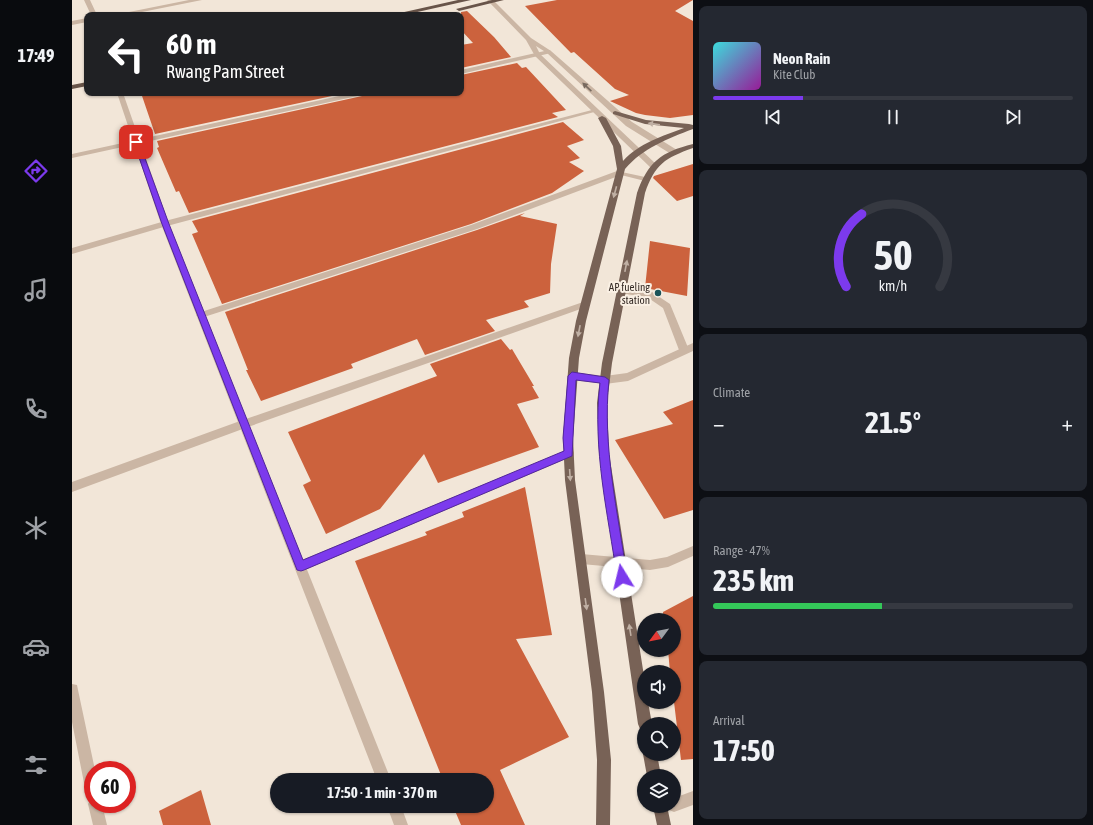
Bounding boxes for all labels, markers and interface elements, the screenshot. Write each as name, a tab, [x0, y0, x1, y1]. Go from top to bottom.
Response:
icon: left	[100, 28, 152, 80]
text: 60 m	[166, 28, 216, 60]
text: 17:49	[17, 45, 55, 66]
text: Neon Rain	[773, 50, 830, 67]
text: Rwang Pam Street	[166, 61, 285, 82]
text: Kite Club	[773, 67, 815, 82]
one-way arrow	[582, 82, 592, 91]
icon: previous	[762, 106, 784, 128]
icon: pause	[882, 106, 904, 128]
icon: next	[1002, 106, 1024, 128]
one-way arrow	[648, 121, 660, 127]
pin	[119, 125, 153, 159]
icon: arrive	[125, 131, 147, 153]
icon: directions	[22, 157, 50, 185]
one-way arrow	[612, 186, 618, 198]
text: 50	[873, 230, 913, 278]
one-way arrow	[623, 260, 629, 272]
icon: music	[22, 276, 50, 304]
text: km/h	[879, 277, 907, 293]
place label: AP fueling station	[609, 281, 650, 306]
marker: AP fueling station	[653, 288, 663, 298]
one-way arrow	[576, 325, 582, 338]
text: Climate	[713, 385, 750, 400]
icon: phone	[22, 395, 50, 423]
text: 21.5°	[865, 405, 921, 439]
text: −	[713, 410, 724, 436]
text: +	[1062, 410, 1073, 436]
one-way arrow	[567, 469, 574, 481]
icon: climate	[22, 514, 50, 542]
text: Range · 47%	[713, 543, 770, 558]
position arrow	[601, 556, 643, 598]
text: 235 km	[713, 563, 794, 597]
one-way arrow	[583, 598, 590, 610]
north arrow	[637, 613, 681, 657]
map controls	[637, 613, 681, 813]
one-way arrow	[627, 624, 633, 636]
icon: car	[22, 633, 50, 661]
button: sound	[637, 665, 681, 709]
text: Arrival	[713, 713, 745, 728]
button: search	[637, 717, 681, 761]
text: 17:50	[713, 733, 775, 767]
icon: filters	[22, 751, 50, 779]
speed limit sign: 60	[84, 761, 136, 813]
button: layers	[637, 769, 681, 813]
text: 17:50 · 1 min · 370 m	[327, 784, 437, 801]

